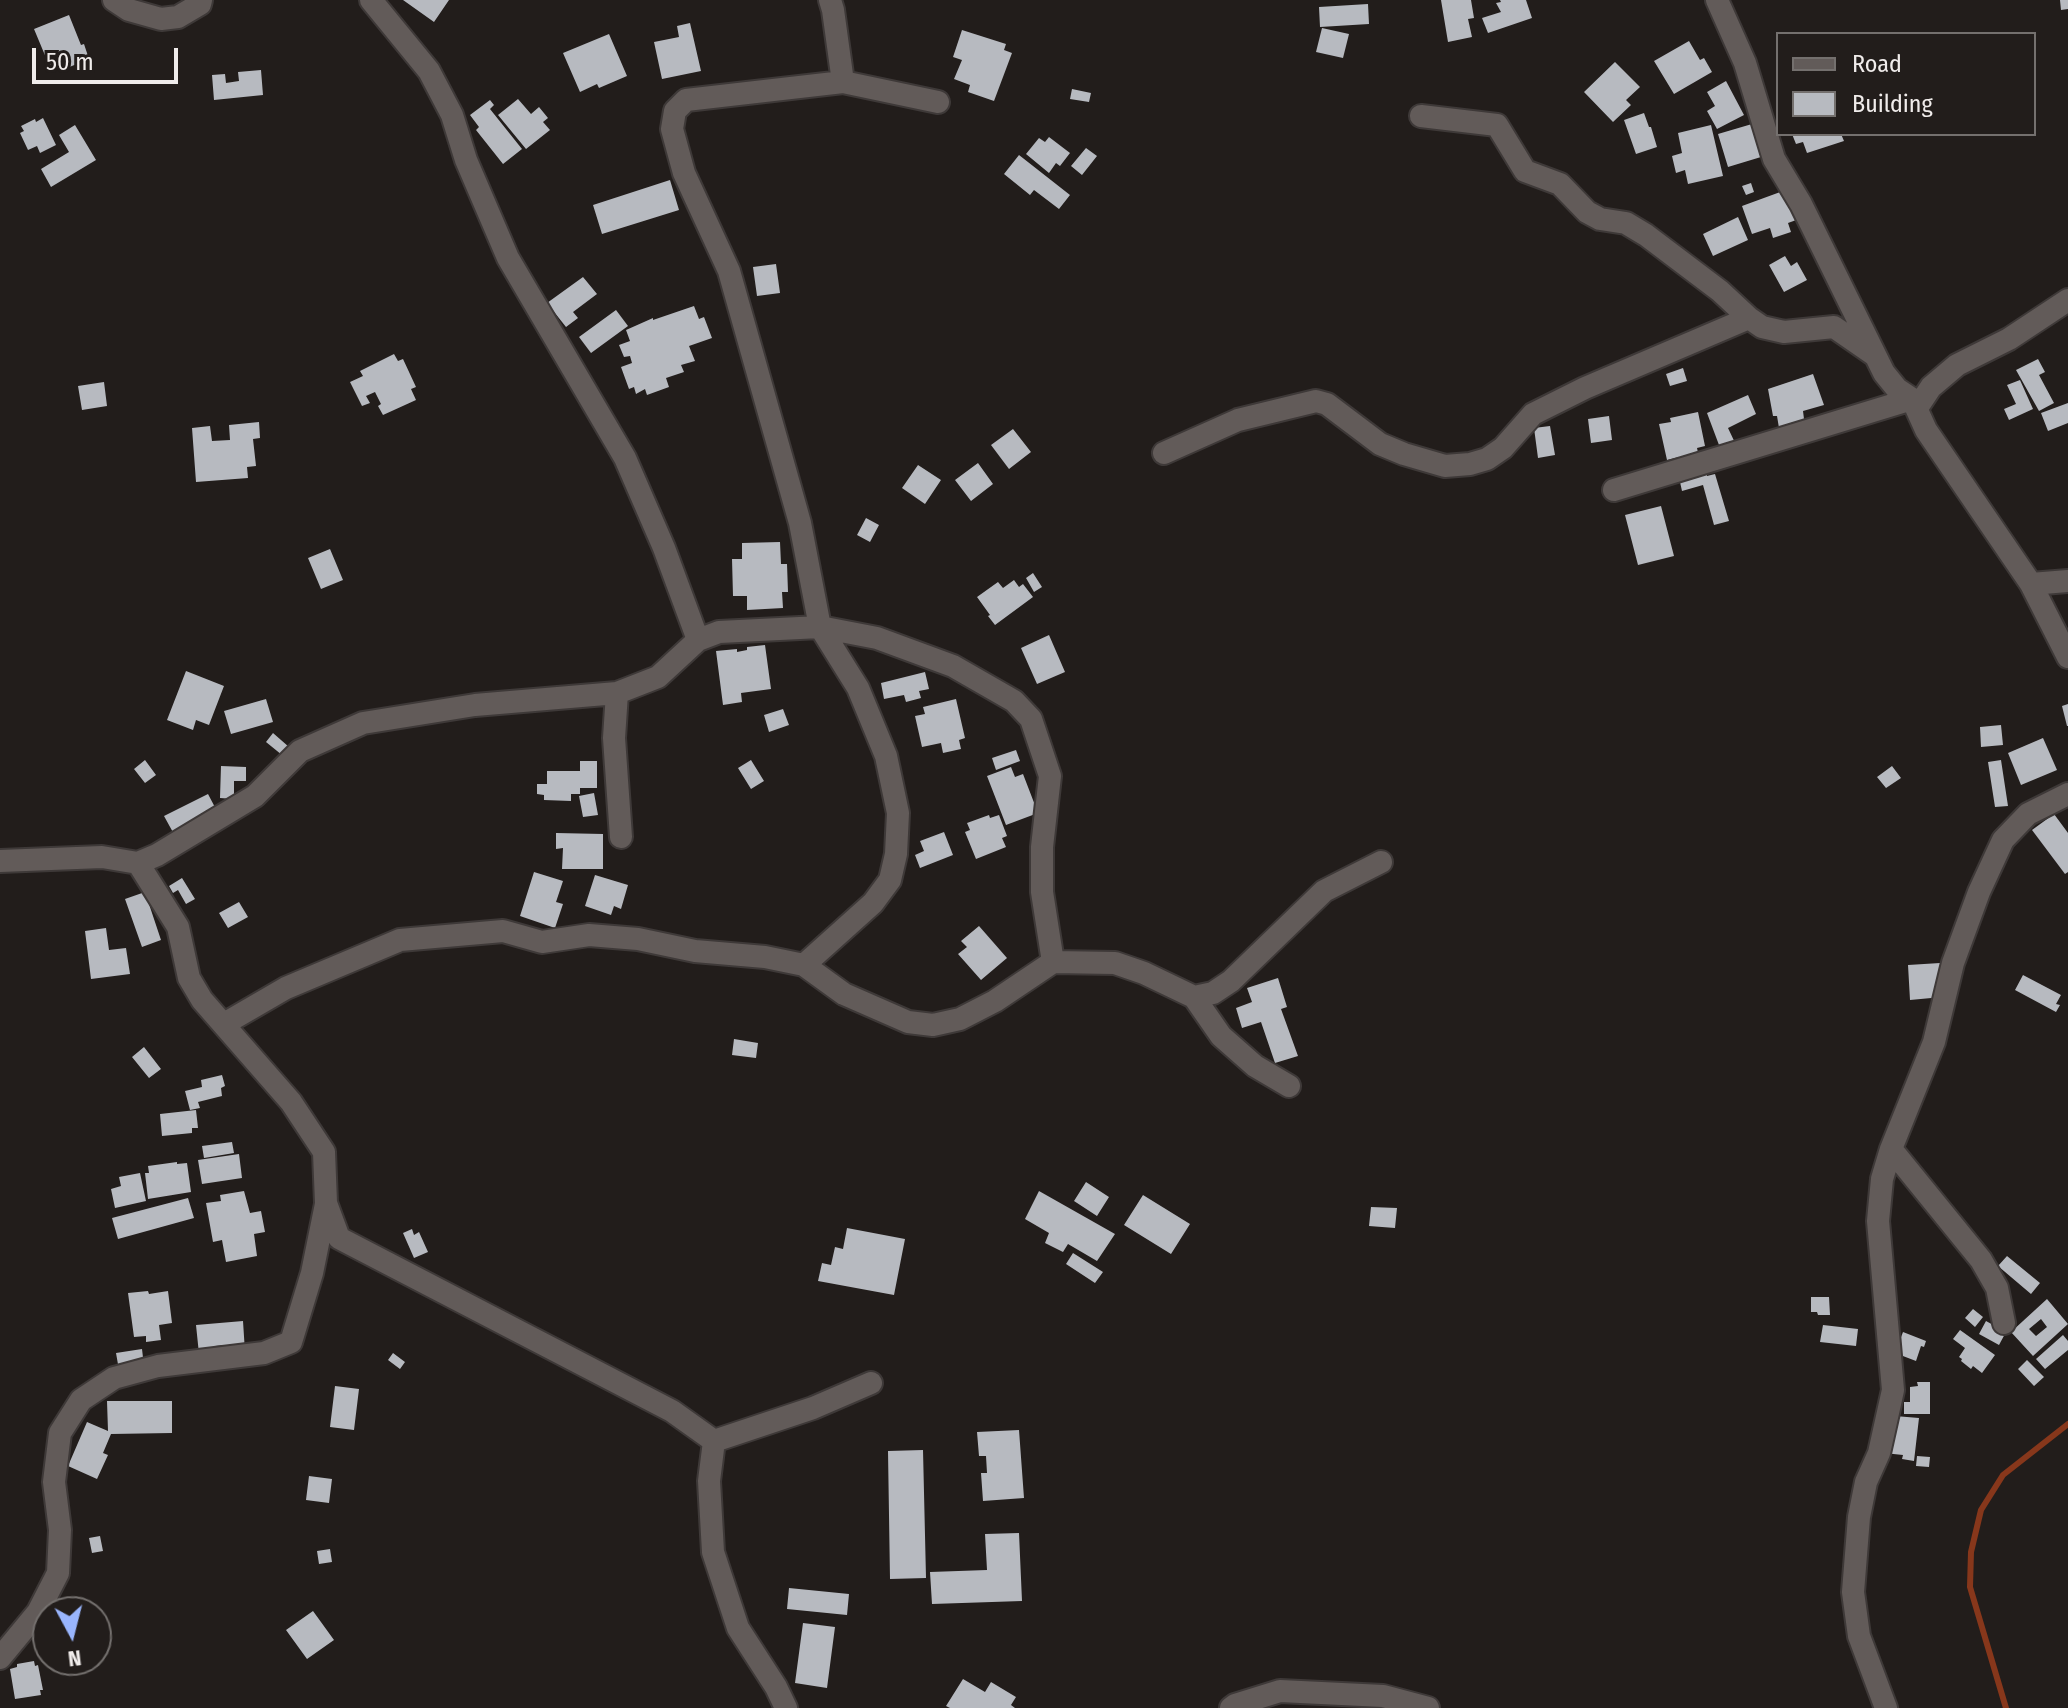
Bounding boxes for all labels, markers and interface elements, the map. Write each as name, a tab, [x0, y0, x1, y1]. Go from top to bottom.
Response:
scale bar	[36, 32, 182, 82]
legend	[1776, 32, 2036, 136]
text: 50 m	[46, 48, 94, 76]
text: Road	[1852, 50, 1902, 78]
text: Building	[1852, 90, 1933, 118]
north arrow	[32, 1596, 112, 1676]
text: N	[67, 1644, 83, 1673]

